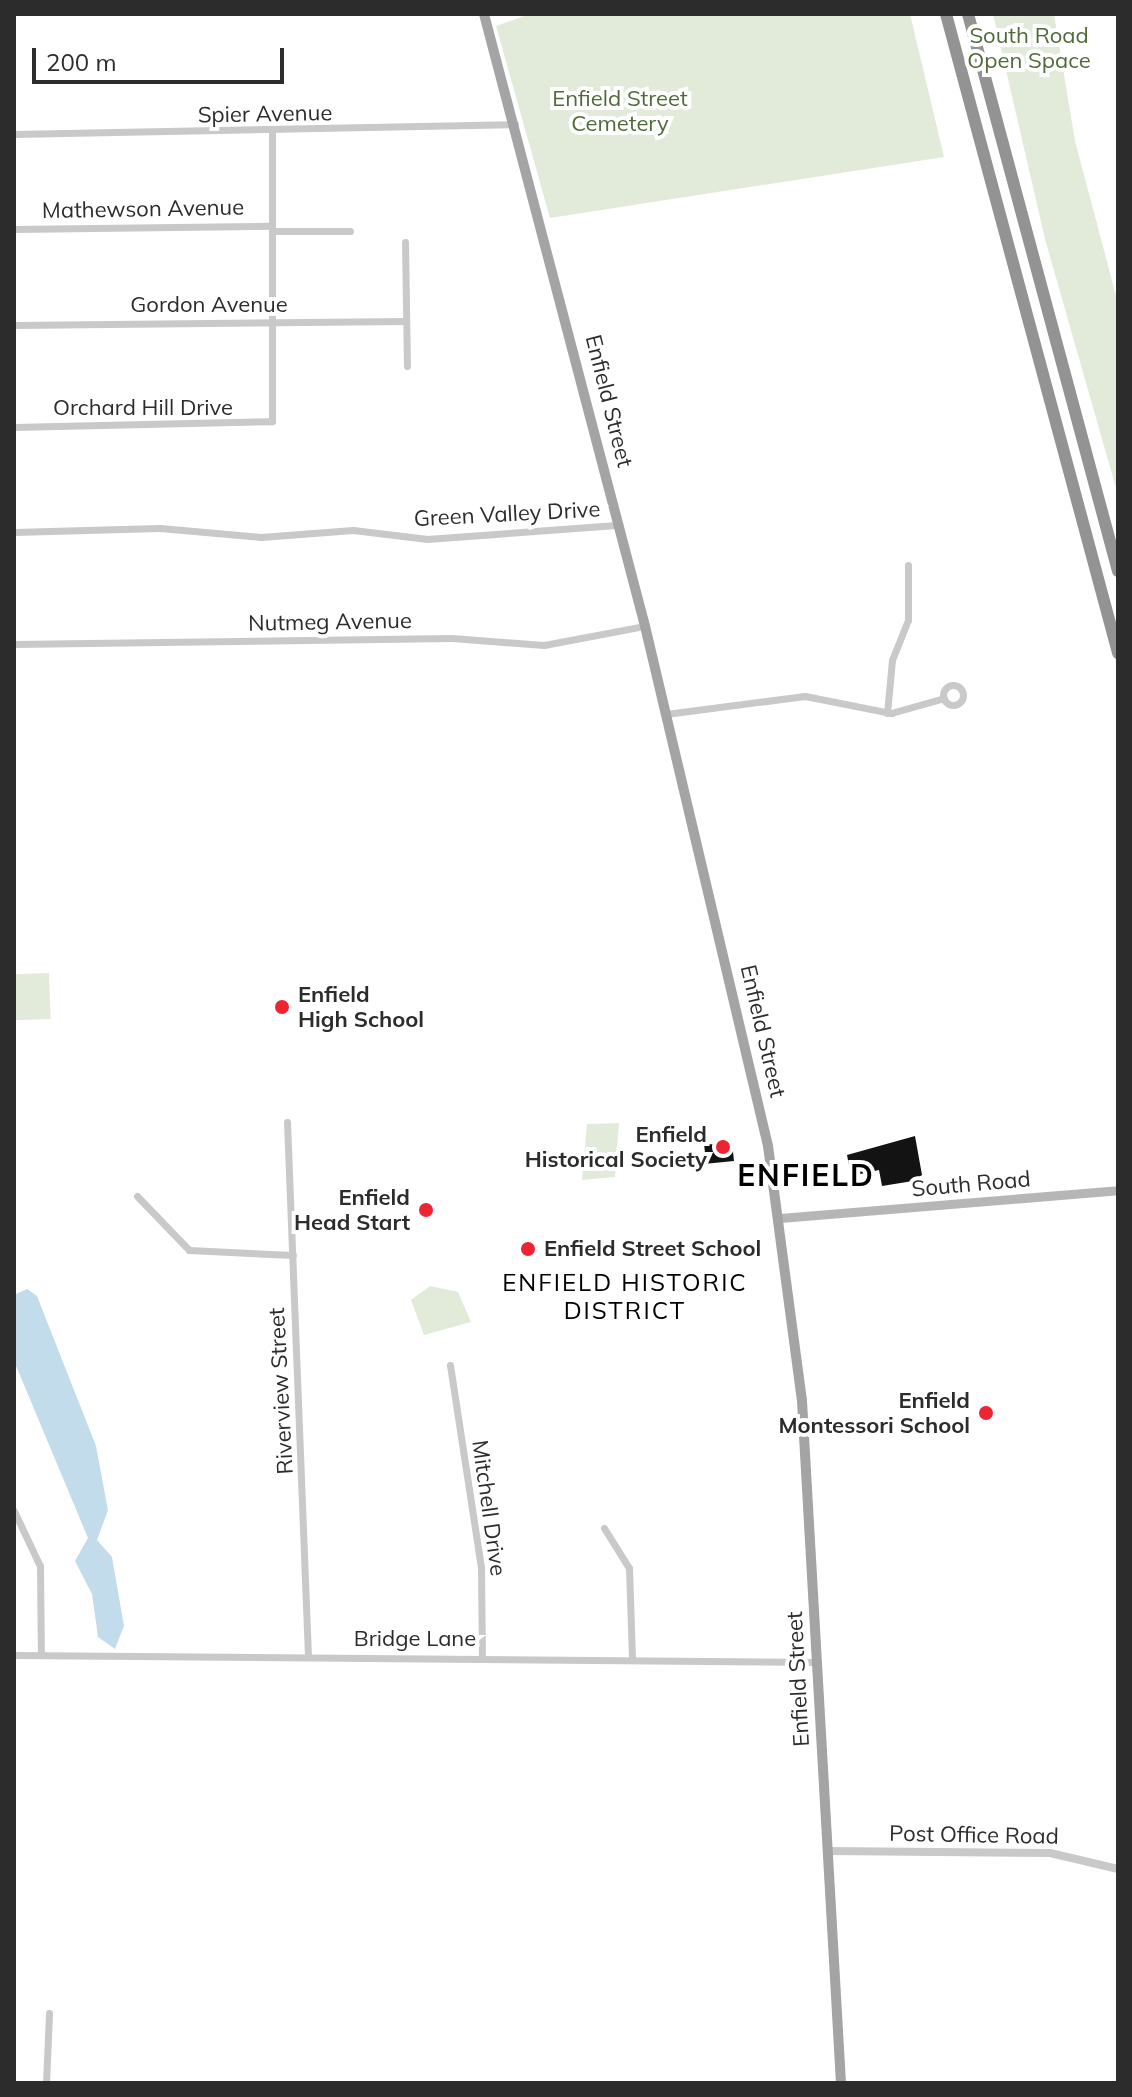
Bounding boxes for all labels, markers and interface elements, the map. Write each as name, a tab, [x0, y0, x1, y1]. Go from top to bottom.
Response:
park label: South Road Open Space	[967, 22, 1091, 74]
scale bar	[36, 32, 288, 82]
text: 200 m	[46, 47, 117, 77]
park label: Enfield Street Cemetery	[552, 85, 688, 136]
street label: Spier Avenue	[198, 100, 332, 128]
street label: Mathewson Avenue	[42, 194, 244, 224]
street label: Gordon Avenue	[130, 292, 288, 318]
street label: Enfield Street	[580, 332, 638, 470]
street label: Orchard Hill Drive	[53, 395, 233, 421]
street label: Green Valley Drive	[413, 496, 601, 532]
street label: Nutmeg Avenue	[248, 607, 412, 637]
street label: Enfield Street	[735, 962, 791, 1100]
place label: Enfield High School	[298, 981, 424, 1032]
marker: Enfield High School	[273, 998, 291, 1016]
place label: Enfield Historical Society	[525, 1121, 707, 1172]
marker: Enfield Historical Society	[714, 1138, 732, 1156]
district label: ENFIELD	[737, 1157, 875, 1193]
street label: South Road	[910, 1166, 1032, 1202]
place label: Enfield Head Start	[294, 1184, 410, 1236]
marker: Enfield Head Start	[417, 1201, 435, 1219]
place label: Enfield Street School	[544, 1236, 761, 1262]
marker: Enfield Street School	[519, 1240, 537, 1258]
district label: ENFIELD HISTORIC DISTRICT	[502, 1269, 748, 1325]
street label: Riverview Street	[263, 1307, 299, 1475]
place label: Enfield Montessori School	[778, 1387, 970, 1438]
marker: Enfield Montessori School	[977, 1404, 995, 1422]
street label: Mitchell Drive	[466, 1438, 512, 1578]
street label: Enfield Street	[781, 1611, 815, 1747]
street label: Bridge Lane	[354, 1626, 476, 1652]
street label: Post Office Road	[889, 1820, 1059, 1850]

